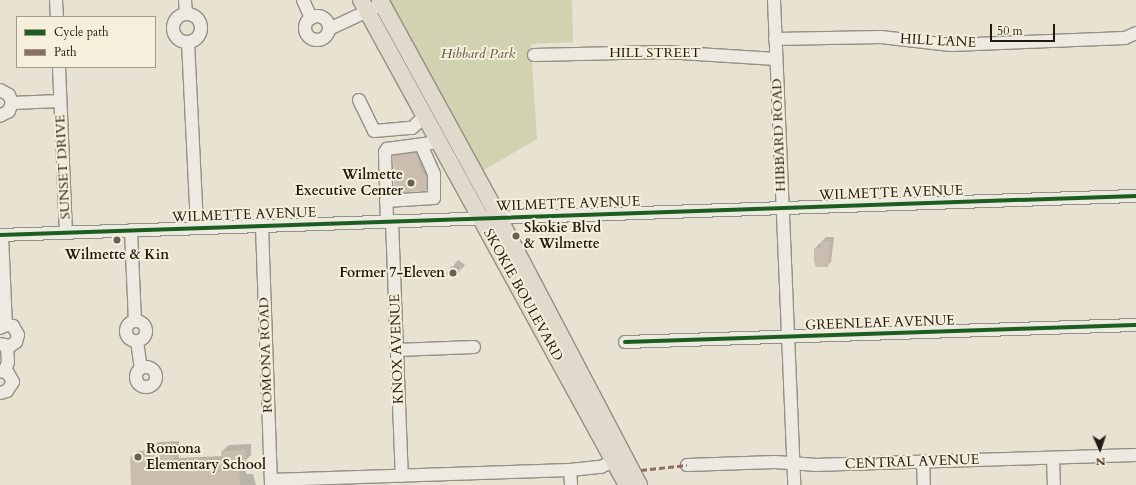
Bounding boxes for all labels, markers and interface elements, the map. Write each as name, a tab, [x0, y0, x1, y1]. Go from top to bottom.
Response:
legend	[16, 16, 156, 68]
scale bar	[992, 16, 1057, 42]
text: 50 m	[997, 23, 1023, 39]
text: Cycle path	[54, 24, 109, 40]
street label: HILL LANE	[900, 31, 976, 51]
text: Path	[54, 44, 77, 60]
street label: HILL STREET	[609, 45, 701, 61]
park label: Hibbard Park	[441, 46, 515, 62]
street label: HIBBARD ROAD	[769, 78, 789, 192]
street label: SUNSET DRIVE	[52, 114, 74, 220]
place label: Wilmette Executive Center	[295, 167, 403, 200]
marker: Wilmette Executive Center	[406, 178, 416, 188]
street label: WILMETTE AVENUE	[819, 182, 963, 204]
street label: WILMETTE AVENUE	[496, 193, 640, 215]
street label: WILMETTE AVENUE	[172, 204, 316, 226]
place label: Skokie Blvd & Wilmette	[524, 220, 601, 252]
street label: SKOKIE BOULEVARD	[480, 226, 566, 364]
marker: Skokie Blvd & Wilmette	[511, 231, 521, 241]
marker: Wilmette & Kin	[112, 235, 122, 245]
place label: Wilmette & Kin	[65, 247, 169, 263]
place label: Former 7-Eleven	[339, 265, 445, 281]
marker: Former 7-Eleven	[448, 268, 458, 278]
street label: KNOX AVENUE	[387, 294, 407, 404]
street label: ROMONA ROAD	[256, 297, 276, 413]
street label: GREENLEAF AVENUE	[805, 312, 955, 334]
north arrow	[1080, 429, 1120, 469]
place label: Romona Elementary School	[146, 441, 266, 474]
street label: CENTRAL AVENUE	[845, 451, 979, 473]
marker: Romona Elementary School	[133, 452, 143, 462]
text: N	[1096, 454, 1106, 469]

